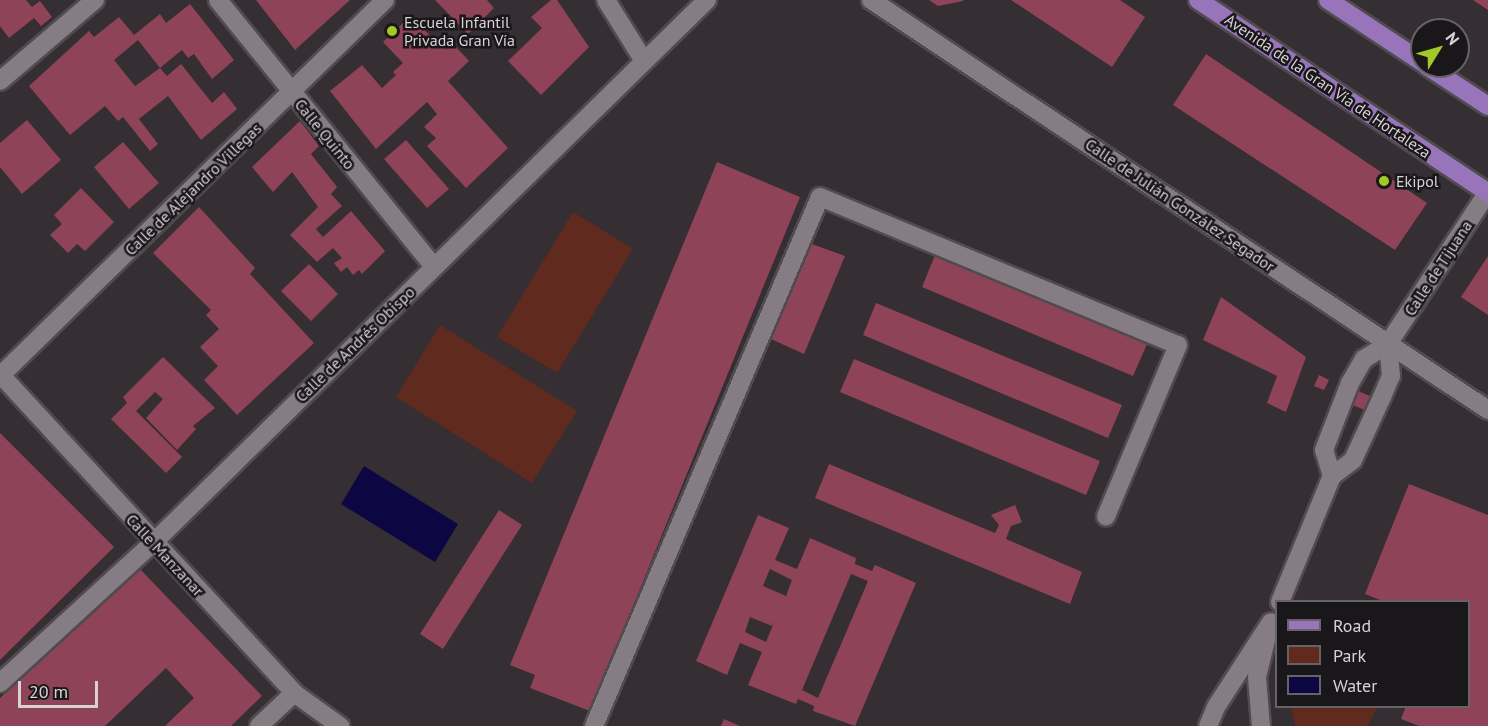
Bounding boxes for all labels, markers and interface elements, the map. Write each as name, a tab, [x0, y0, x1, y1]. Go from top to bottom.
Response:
street label: Avenida de la Gran Vía de Hortaleza	[1221, 10, 1435, 162]
place label: Escuela Infantil Privada Gran Vía	[404, 12, 515, 50]
north arrow	[1410, 18, 1470, 78]
marker: Escuela Infantil Privada Gran Vía	[385, 24, 399, 38]
text: N	[1442, 28, 1464, 49]
street label: Calle Quinto	[291, 95, 359, 173]
street label: Calle de Alejandro Villegas	[120, 118, 266, 260]
street label: Calle de Julián González Segador	[1082, 134, 1278, 276]
place label: Ekipol	[1396, 171, 1438, 191]
marker: Ekipol	[1377, 174, 1391, 188]
street label: Calle de Tijuana	[1400, 217, 1476, 319]
street label: Calle de Andrés Obispo	[291, 282, 419, 406]
street label: Calle Manzanar	[122, 510, 208, 600]
legend	[1275, 600, 1470, 708]
text: Road	[1333, 614, 1371, 637]
text: Park	[1333, 644, 1366, 667]
scale bar	[21, 669, 100, 707]
text: Water	[1333, 674, 1377, 697]
text: 20 m	[29, 680, 68, 703]

